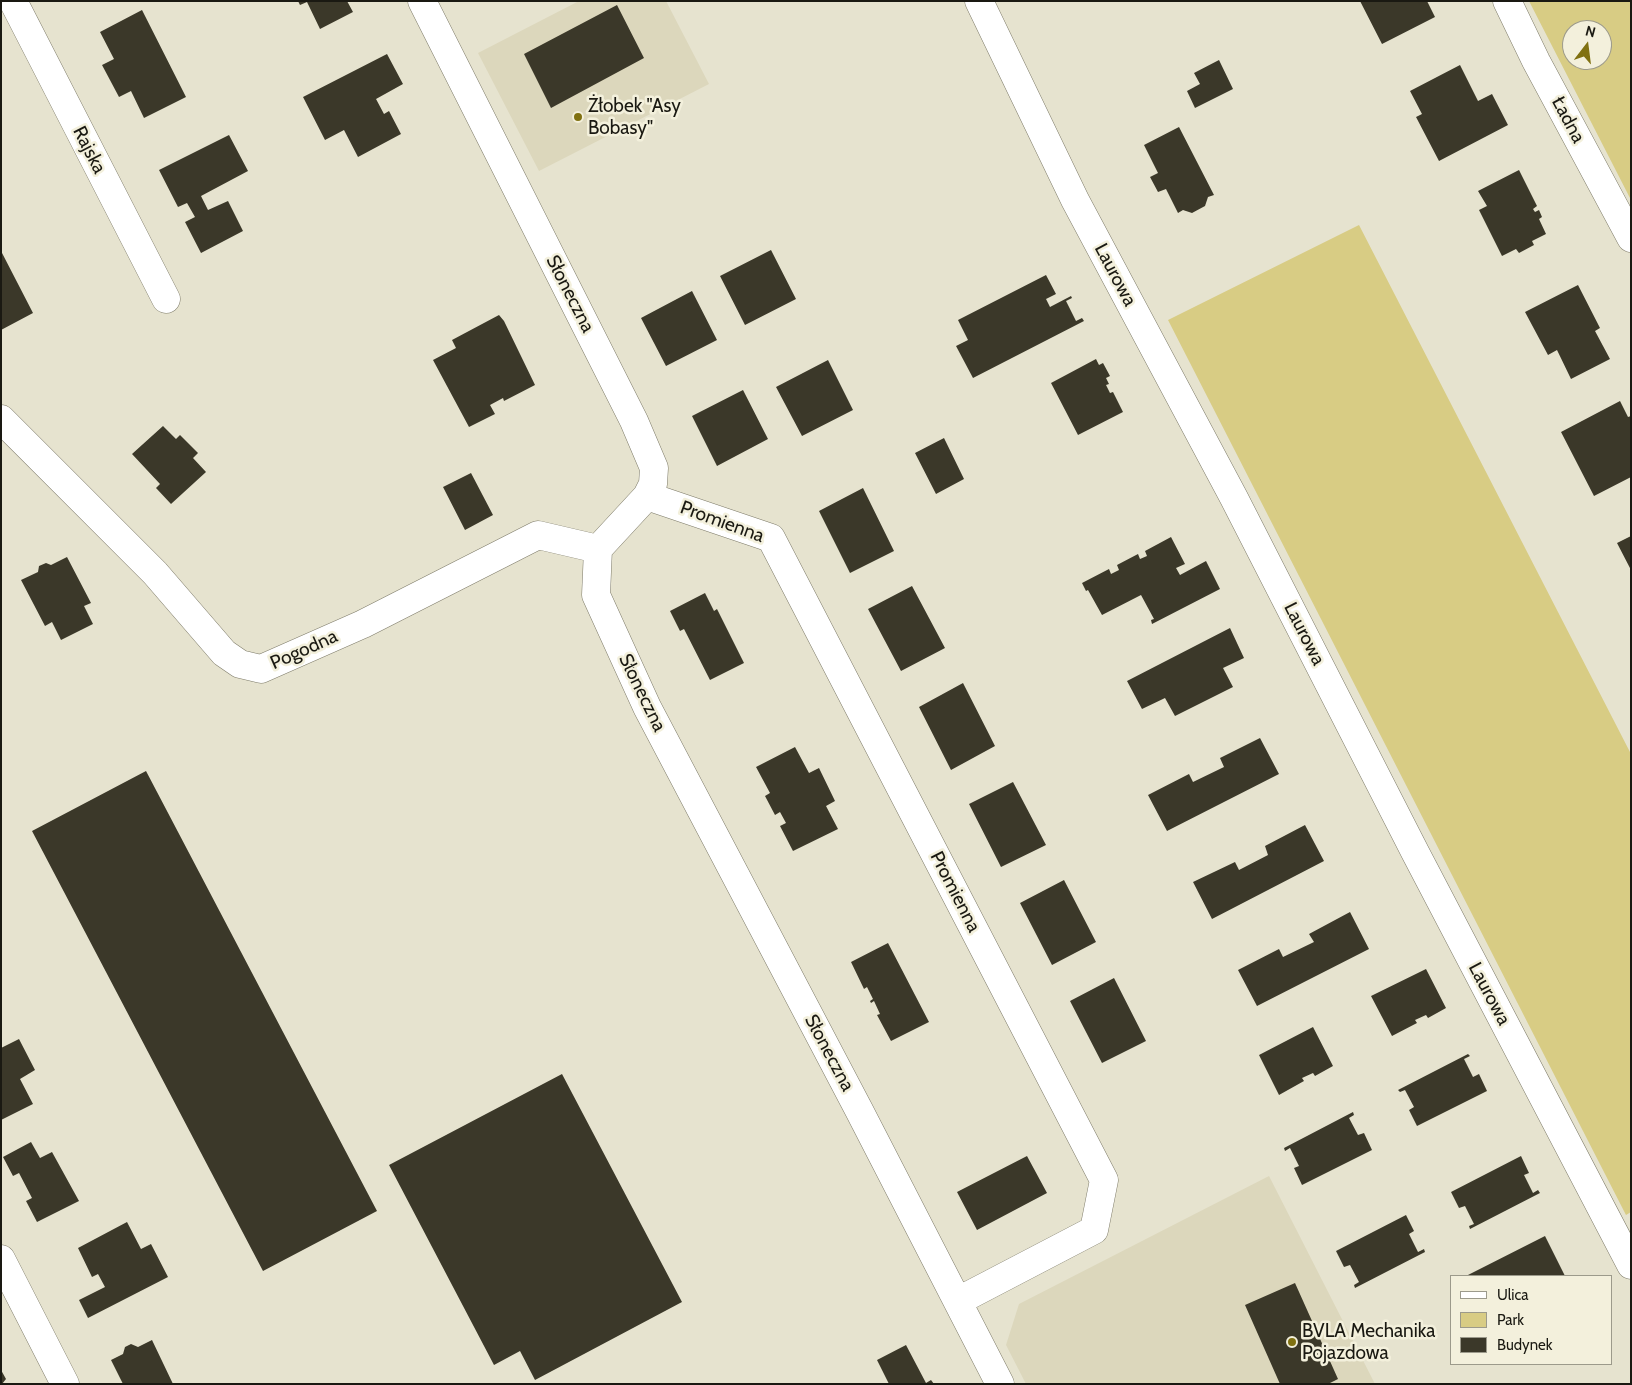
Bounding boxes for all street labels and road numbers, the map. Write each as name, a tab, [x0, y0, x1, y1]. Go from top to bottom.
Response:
street label: Ładna	[1546, 93, 1590, 147]
street label: Rajska	[68, 123, 110, 177]
street label: Laurowa	[1089, 240, 1141, 310]
street label: Słoneczna	[541, 252, 599, 336]
street label: Promienna	[677, 496, 767, 548]
street label: Laurowa	[1279, 599, 1329, 669]
street label: Pogodna	[267, 625, 341, 675]
street label: Słoneczna	[613, 650, 671, 736]
street label: Promienna	[925, 848, 985, 936]
street label: Laurowa	[1463, 959, 1515, 1029]
street label: Słoneczna	[799, 1011, 859, 1095]

